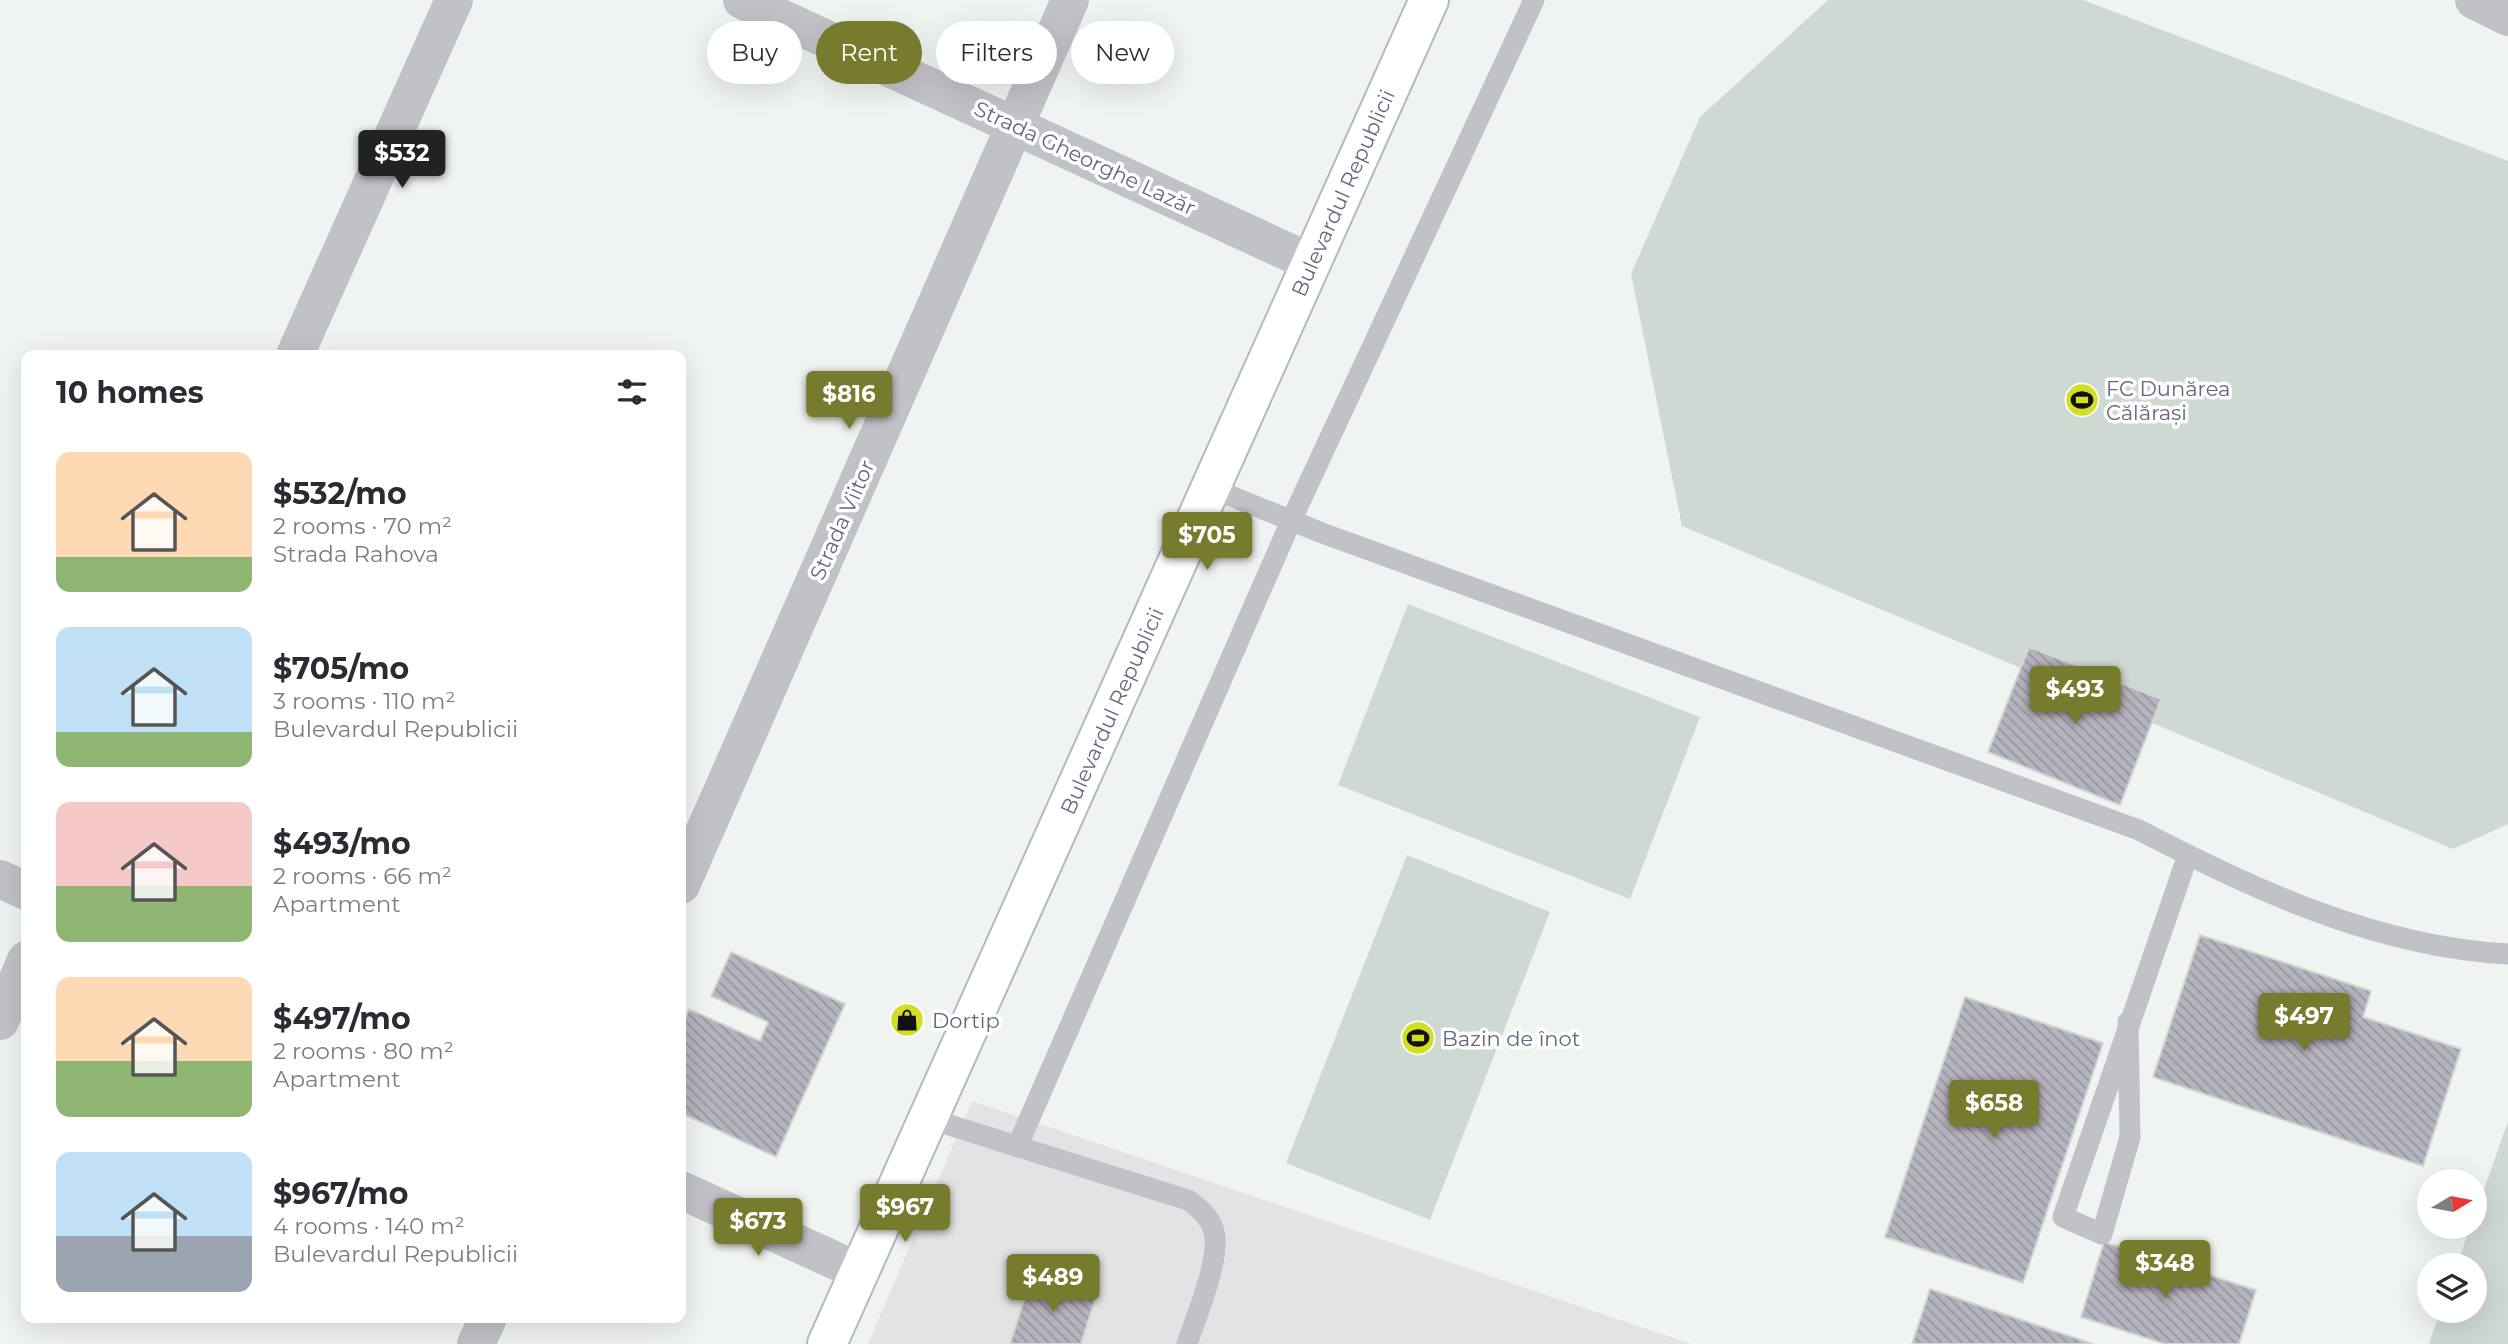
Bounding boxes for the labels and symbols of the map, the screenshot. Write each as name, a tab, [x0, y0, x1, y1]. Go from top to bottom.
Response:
street label: Bulevardul Republicii	[1286, 86, 1400, 300]
street label: Strada Gheorghe Lazăr	[970, 96, 1200, 220]
pin: $532	[361, 130, 443, 190]
pin: $816	[808, 372, 890, 431]
place label: FC Dunărea Călărași	[2106, 376, 2230, 426]
sports icon: FC Dunărea Călărași	[2063, 381, 2101, 419]
street label: Strada Viitor	[804, 456, 880, 584]
pin: $705	[1166, 512, 1248, 572]
street label: Bulevardul Republicii	[1055, 604, 1169, 818]
pin: $493	[2034, 666, 2116, 726]
pin: $497	[2263, 993, 2345, 1053]
shop icon: Dortip	[888, 1001, 926, 1039]
place label: Dortip	[932, 1008, 1000, 1033]
sports icon: Bazin de înot	[1399, 1019, 1437, 1057]
place label: Bazin de înot	[1442, 1026, 1580, 1051]
pin: $658	[1953, 1080, 2035, 1140]
north arrow	[2417, 1169, 2487, 1239]
pin: $967	[864, 1184, 946, 1244]
pin: $673	[717, 1198, 799, 1258]
pin: $348	[2124, 1240, 2206, 1300]
pin: $489	[1012, 1254, 1094, 1314]

